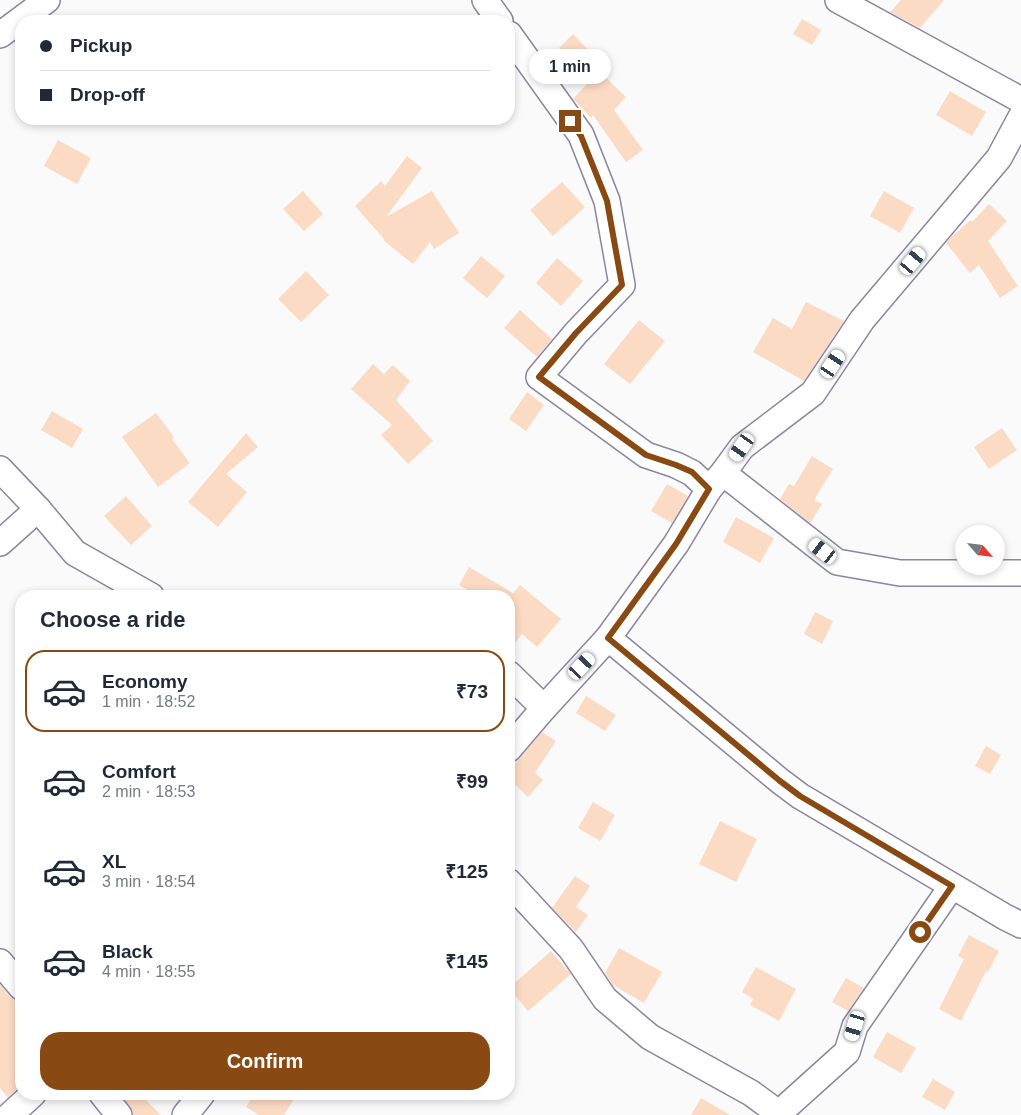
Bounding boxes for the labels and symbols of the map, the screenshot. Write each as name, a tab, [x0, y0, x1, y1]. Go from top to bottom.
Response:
callout: 1 min	[529, 48, 611, 84]
route end	[559, 110, 581, 132]
car	[897, 245, 928, 277]
car	[818, 347, 847, 381]
car	[727, 430, 756, 464]
north arrow	[955, 525, 1005, 575]
car	[806, 536, 839, 566]
car	[566, 650, 597, 682]
route start	[909, 921, 931, 943]
car	[843, 1009, 866, 1043]

